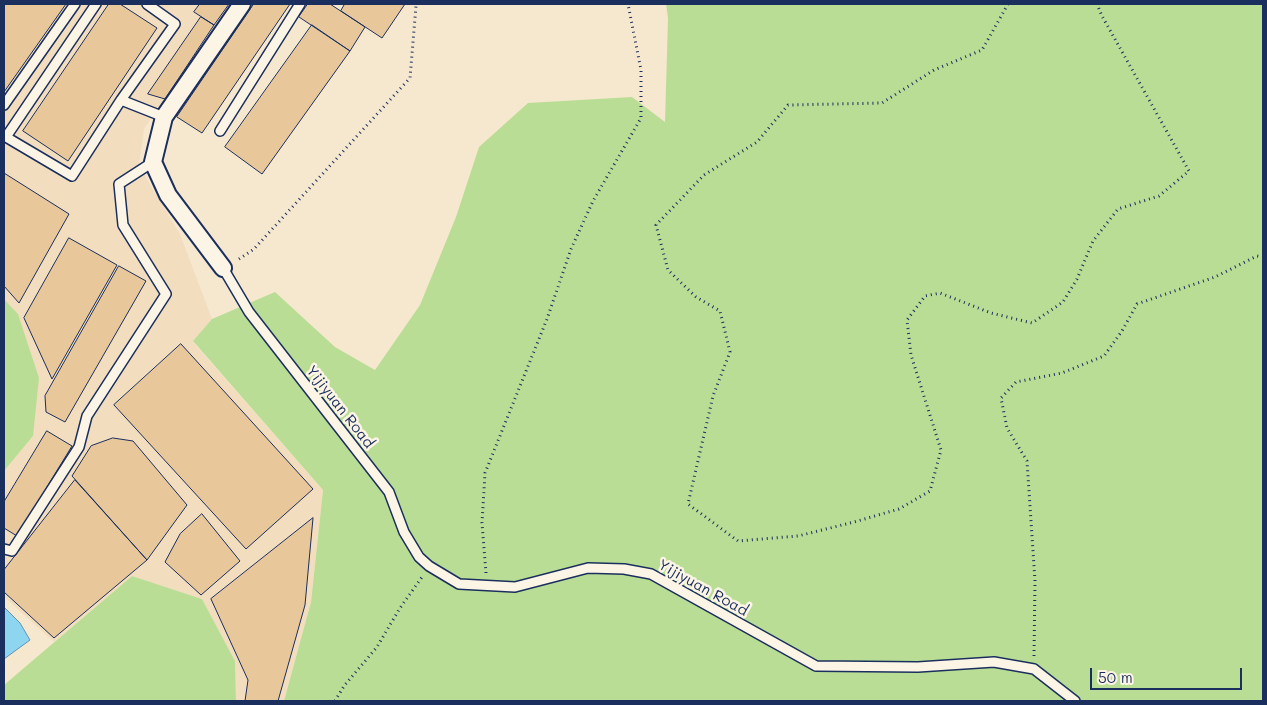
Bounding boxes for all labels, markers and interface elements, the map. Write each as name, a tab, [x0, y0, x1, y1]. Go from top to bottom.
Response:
street label: Yijiyuan Road	[302, 362, 378, 452]
street label: Yijiyuan Road	[655, 556, 751, 620]
scale bar	[1092, 658, 1244, 690]
text: 50 m	[1098, 667, 1133, 687]

